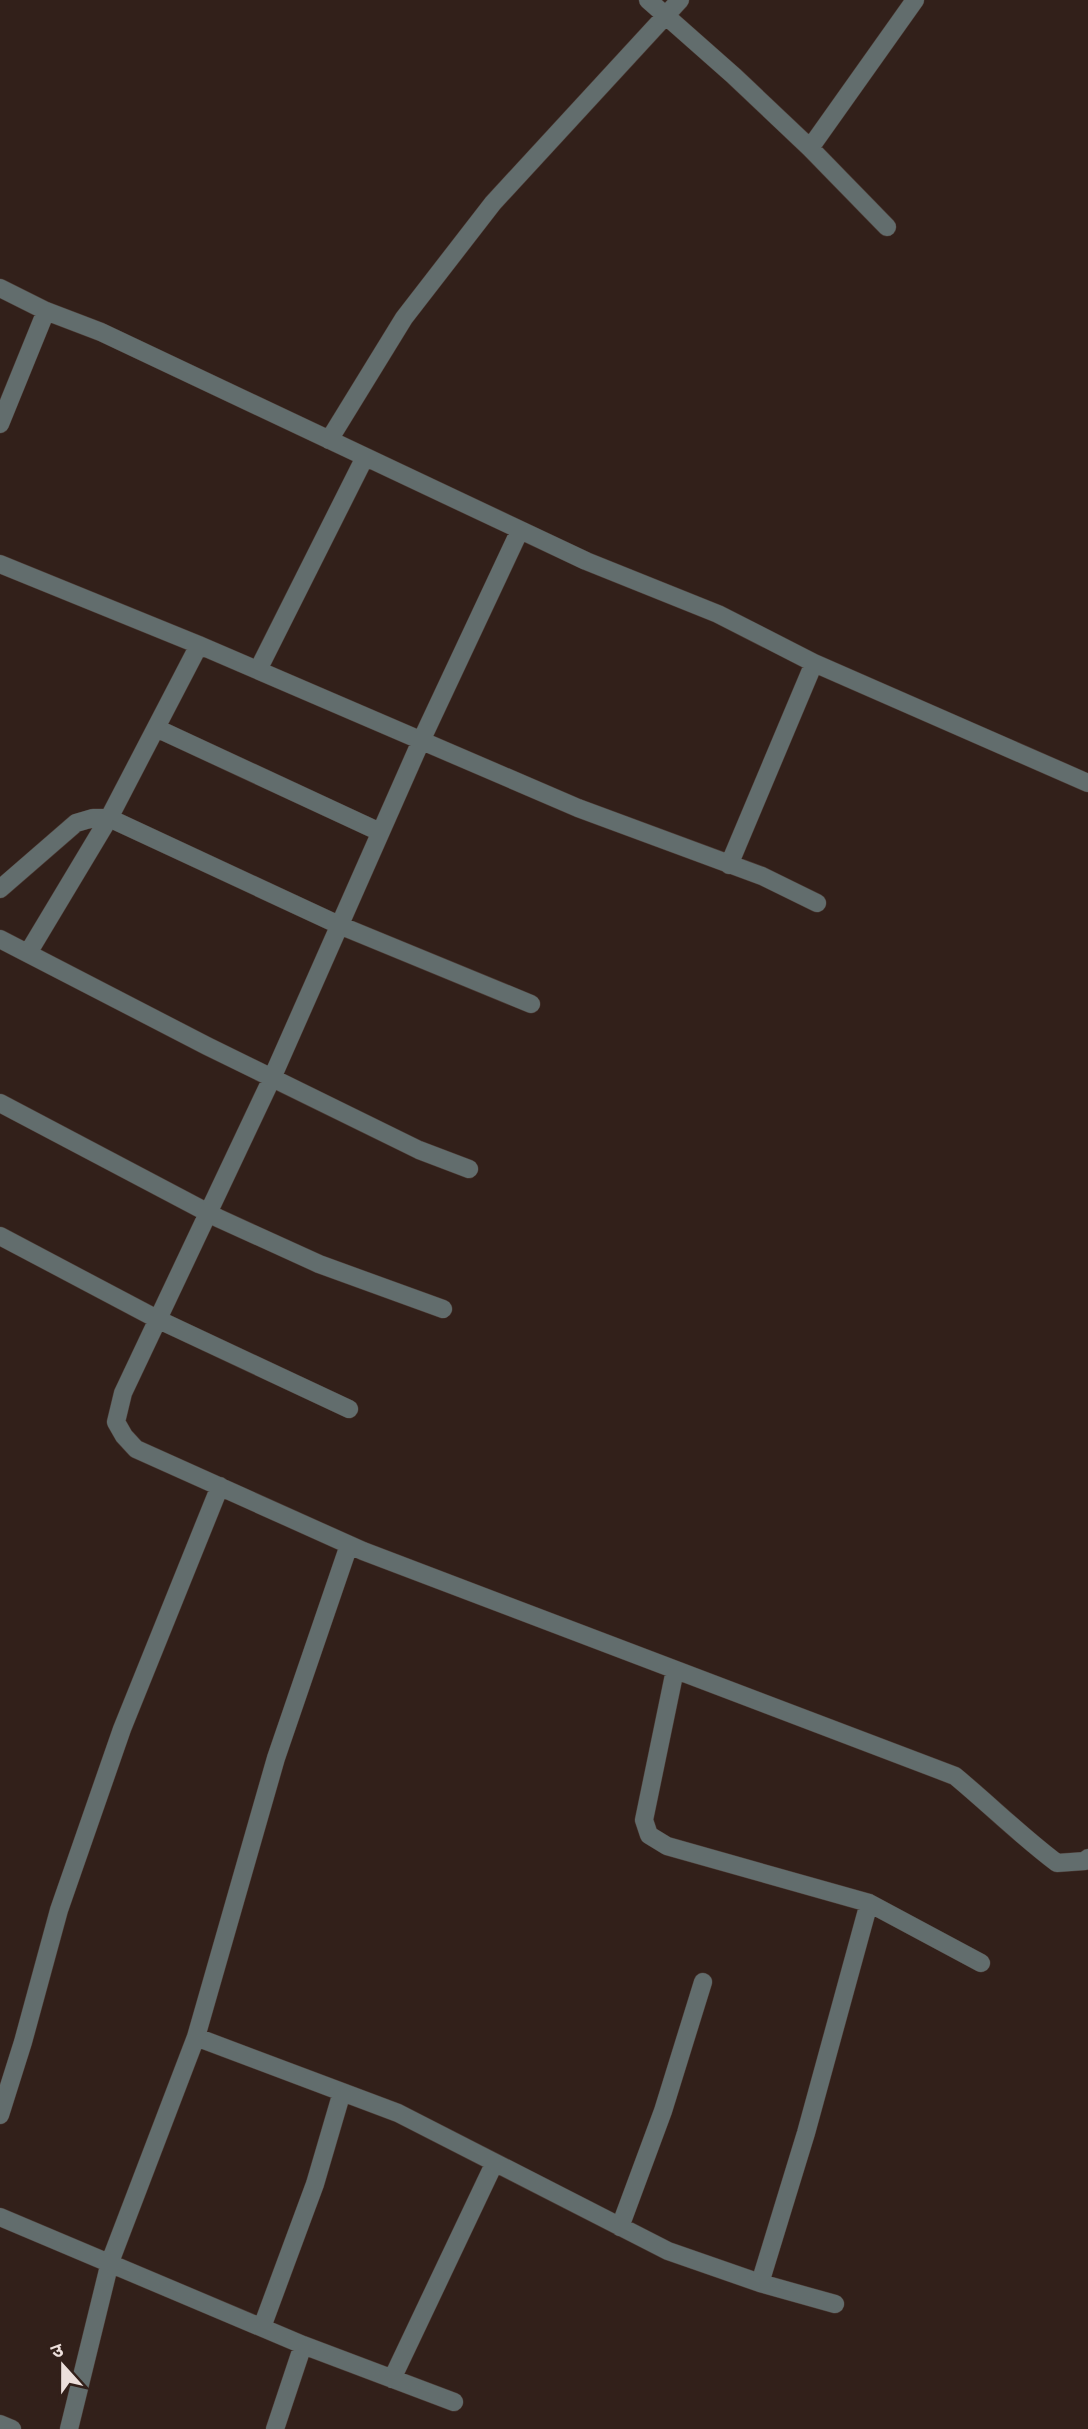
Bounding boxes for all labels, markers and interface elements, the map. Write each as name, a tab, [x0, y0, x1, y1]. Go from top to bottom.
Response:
north arrow	[28, 2331, 98, 2401]
text: उ	[46, 2334, 68, 2364]

